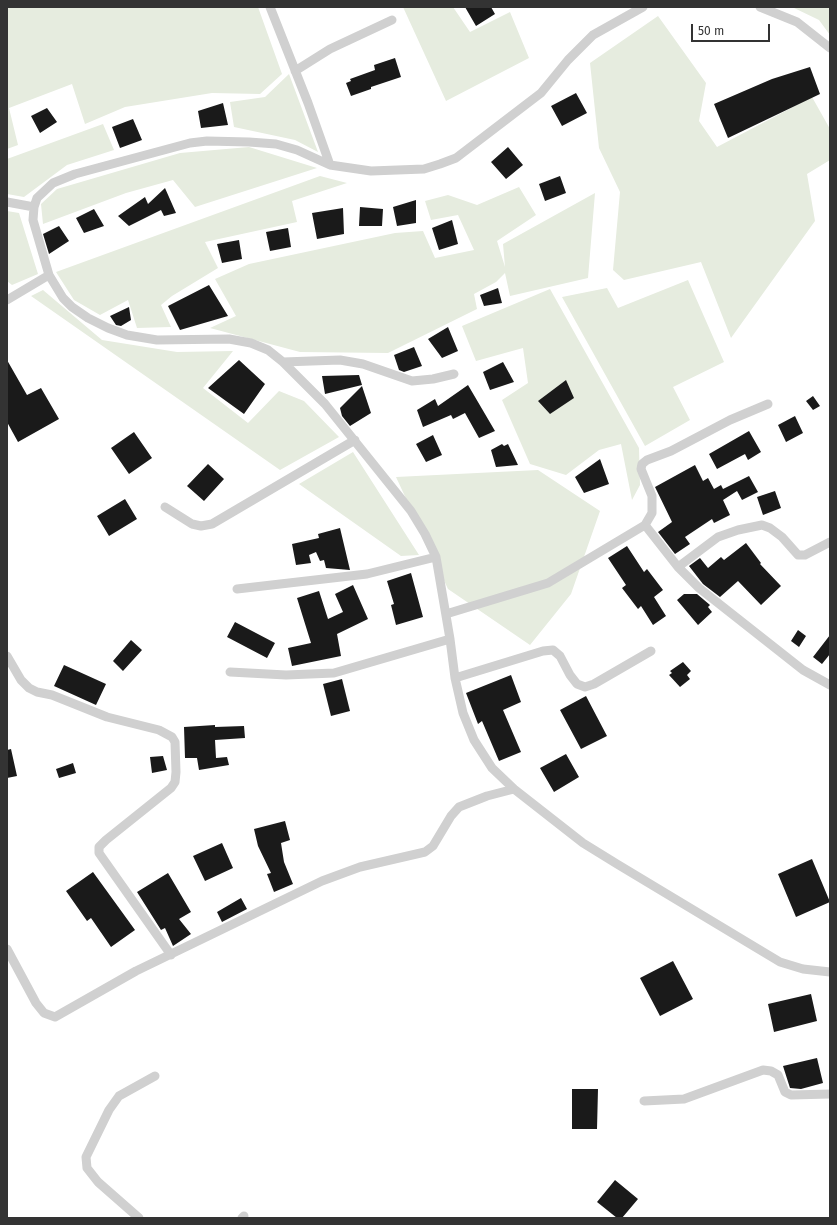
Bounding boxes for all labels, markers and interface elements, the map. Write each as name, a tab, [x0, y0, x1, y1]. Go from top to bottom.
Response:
scale bar	[693, 16, 772, 42]
text: 50 m	[698, 24, 724, 38]

